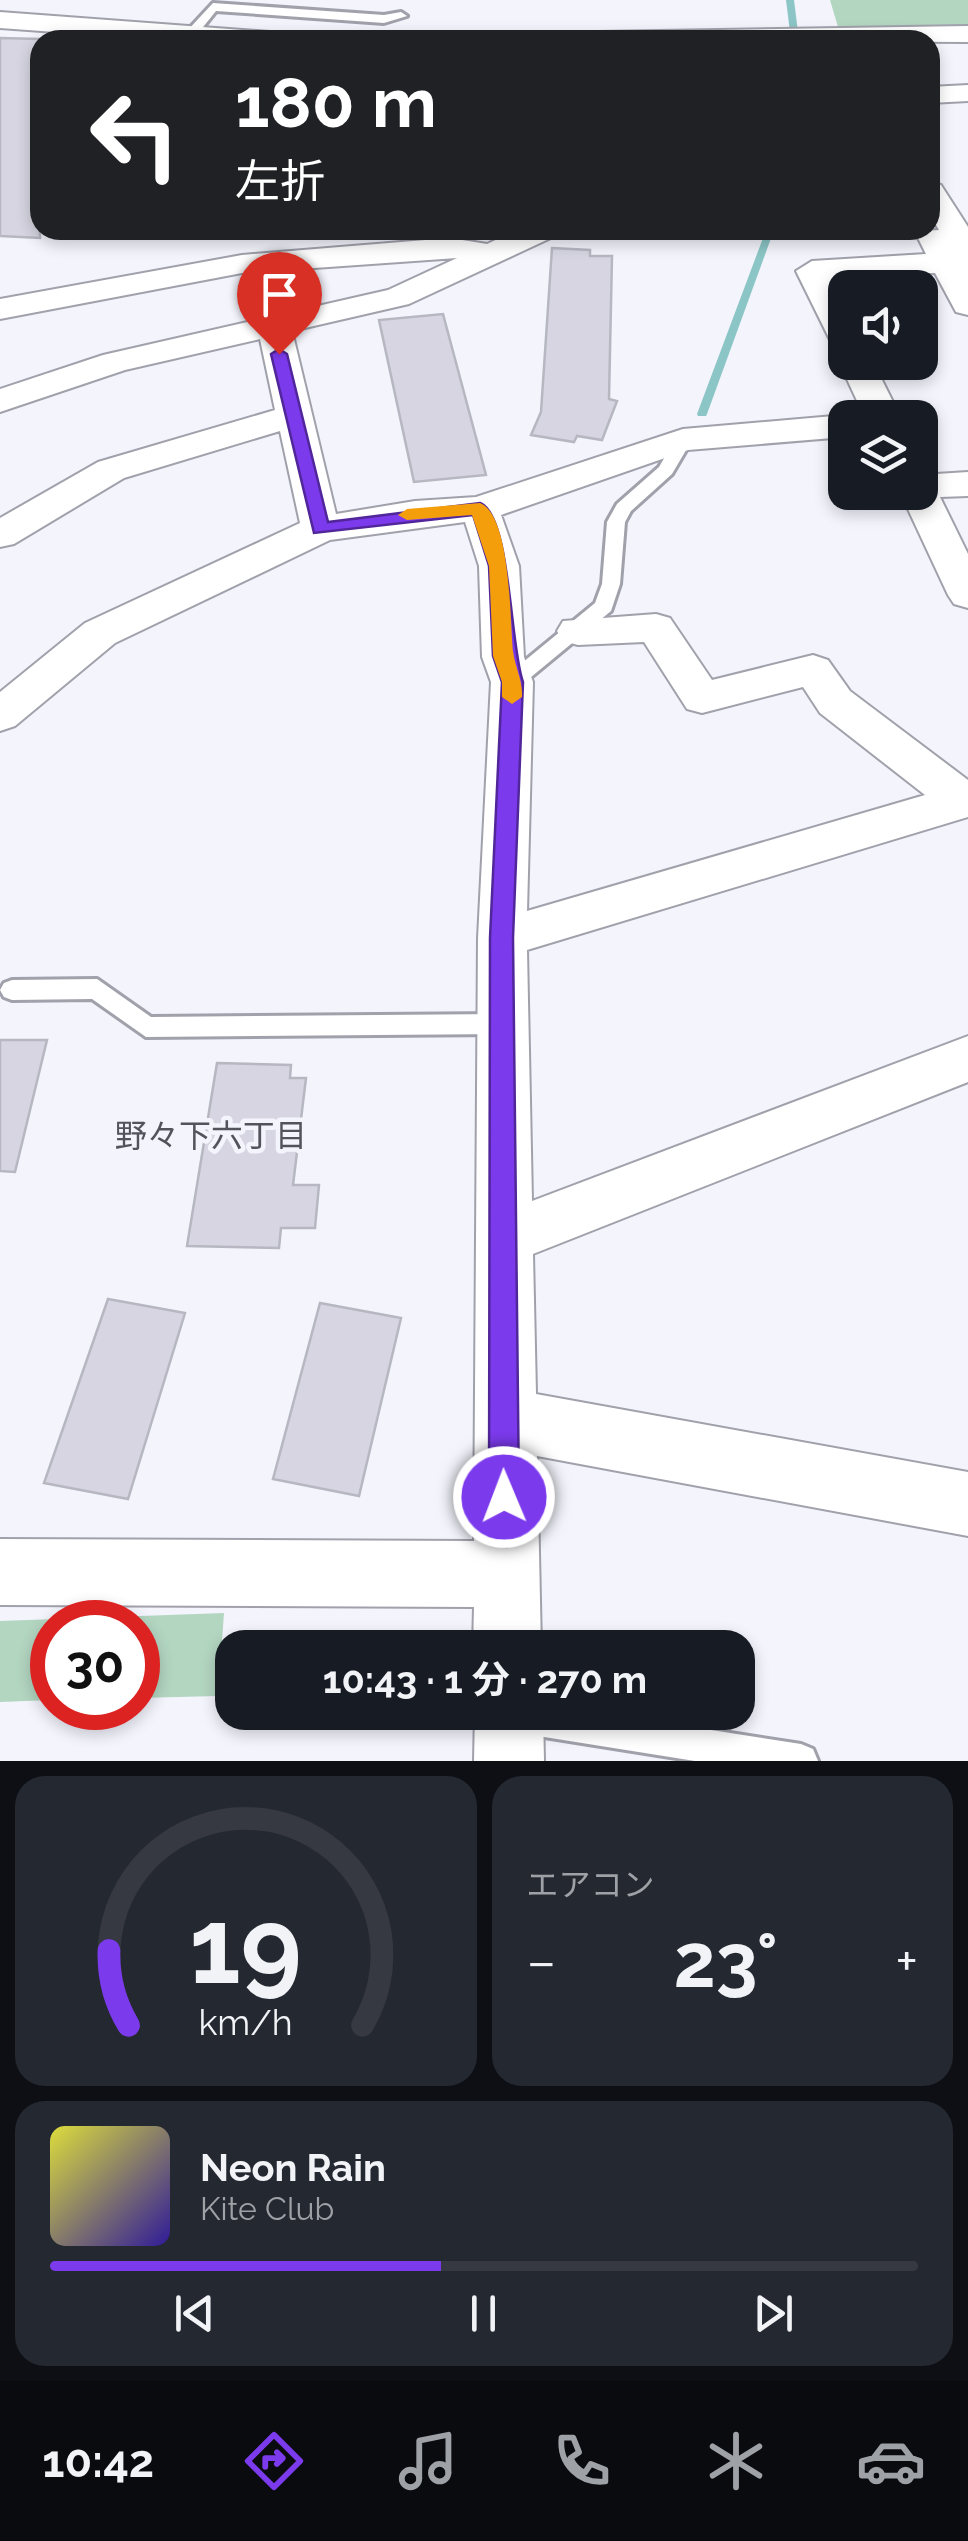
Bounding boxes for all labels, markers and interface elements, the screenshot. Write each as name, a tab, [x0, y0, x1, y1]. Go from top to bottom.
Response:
text: 180 m	[235, 61, 437, 143]
icon: left	[70, 70, 200, 200]
text: 左折	[235, 155, 325, 208]
pin	[237, 252, 322, 355]
icon: arrive	[252, 267, 307, 322]
map controls	[828, 270, 938, 510]
button: sound	[828, 270, 938, 380]
button: layers	[828, 400, 938, 510]
district label: 野々下六丁目	[115, 1117, 307, 1154]
position arrow	[452, 1445, 556, 1549]
speed limit sign: 30	[30, 1600, 160, 1730]
text: 10:43 · 1 分 · 270 m	[323, 1657, 647, 1702]
text: エアコン	[527, 1866, 655, 1903]
text: 19	[189, 1885, 302, 2007]
text: 23°	[674, 1916, 778, 2005]
text: −	[527, 1929, 556, 1994]
text: +	[895, 1929, 918, 1994]
text: km/h	[199, 2001, 293, 2043]
text: Neon Rain	[200, 2145, 386, 2190]
text: Kite Club	[200, 2190, 334, 2227]
icon: previous	[167, 2286, 222, 2341]
icon: pause	[456, 2286, 511, 2341]
icon: next	[746, 2286, 801, 2341]
icon: directions	[239, 2426, 309, 2496]
icon: music	[393, 2426, 463, 2496]
icon: phone	[547, 2426, 617, 2496]
icon: climate	[701, 2426, 771, 2496]
icon: car	[856, 2426, 926, 2496]
text: 10:42	[42, 2435, 154, 2488]

